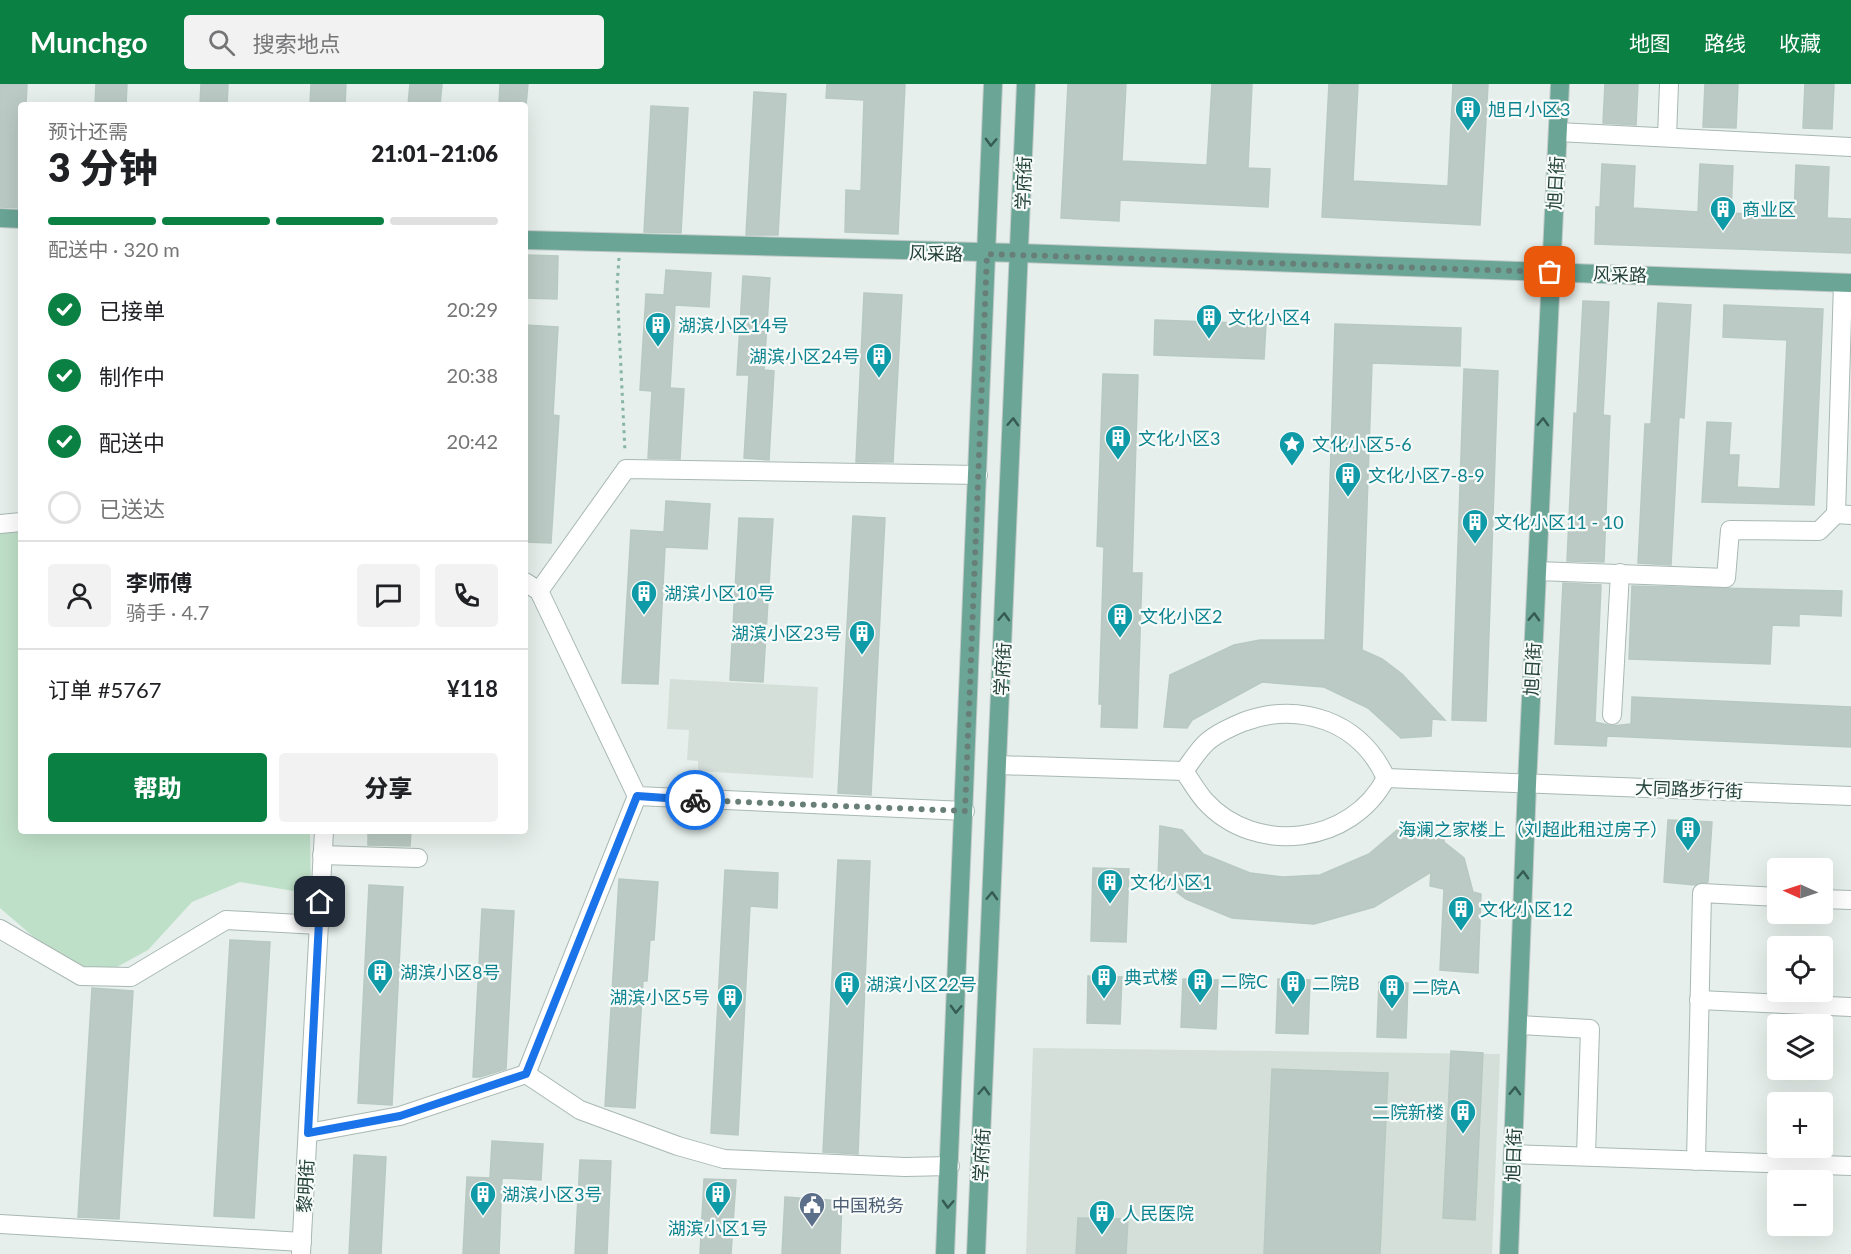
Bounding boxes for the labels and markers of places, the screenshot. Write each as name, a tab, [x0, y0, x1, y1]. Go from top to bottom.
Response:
building icon: 旭日小区3	[1453, 94, 1483, 132]
place label: 旭日小区3	[1488, 98, 1570, 120]
building icon: 商业区	[1708, 194, 1738, 232]
place label: 商业区	[1742, 198, 1796, 220]
pin	[1524, 246, 1575, 297]
building icon: 文化小区4	[1194, 302, 1224, 340]
place label: 文化小区4	[1228, 306, 1310, 328]
building icon: 湖滨小区14号	[643, 310, 673, 348]
place label: 湖滨小区14号	[678, 314, 789, 336]
building icon: 湖滨小区24号	[864, 341, 894, 379]
place label: 湖滨小区24号	[749, 345, 860, 367]
building icon: 文化小区3	[1103, 423, 1133, 461]
place label: 文化小区3	[1138, 427, 1220, 449]
place icon: 文化小区5-6	[1277, 429, 1307, 467]
place label: 文化小区5-6	[1312, 433, 1412, 455]
building icon: 文化小区7-8-9	[1333, 460, 1363, 498]
place label: 文化小区7-8-9	[1368, 464, 1485, 486]
building icon: 文化小区11 - 10	[1460, 507, 1490, 545]
place label: 文化小区11 - 10	[1494, 511, 1624, 533]
building icon: 湖滨小区10号	[629, 578, 659, 616]
place label: 湖滨小区10号	[664, 582, 775, 604]
building icon: 文化小区2	[1105, 601, 1135, 639]
place label: 文化小区2	[1140, 605, 1222, 627]
building icon: 湖滨小区23号	[847, 618, 877, 656]
place label: 湖滨小区23号	[731, 622, 842, 644]
building icon: 海澜之家楼上（刘超此租过房子）	[1673, 814, 1703, 852]
place label: 海澜之家楼上（刘超此租过房子）	[1398, 818, 1668, 840]
building icon: 文化小区1	[1095, 867, 1125, 905]
place label: 文化小区1	[1130, 871, 1212, 893]
pin	[294, 876, 345, 927]
building icon: 文化小区12	[1446, 894, 1476, 932]
place label: 文化小区12	[1480, 898, 1573, 920]
building icon: 湖滨小区8号	[365, 957, 395, 995]
place label: 湖滨小区8号	[400, 961, 500, 983]
building icon: 典式楼	[1089, 962, 1119, 1000]
place label: 典式楼	[1124, 966, 1178, 988]
building icon: 二院C	[1185, 966, 1215, 1004]
building icon: 二院B	[1278, 968, 1308, 1006]
building icon: 湖滨小区22号	[832, 969, 862, 1007]
place label: 二院C	[1220, 970, 1268, 992]
place label: 二院B	[1312, 972, 1360, 994]
building icon: 二院A	[1377, 972, 1407, 1010]
place label: 湖滨小区22号	[866, 973, 977, 995]
place label: 二院A	[1412, 976, 1461, 998]
building icon: 湖滨小区5号	[715, 982, 745, 1020]
place label: 湖滨小区5号	[610, 986, 710, 1008]
building icon: 二院新楼	[1448, 1097, 1478, 1135]
place label: 二院新楼	[1372, 1101, 1444, 1123]
building icon: 湖滨小区3号	[468, 1179, 498, 1217]
building icon: 湖滨小区1号	[703, 1179, 733, 1217]
place label: 湖滨小区3号	[502, 1183, 602, 1205]
public building icon: 中国税务	[797, 1190, 827, 1228]
place label: 中国税务	[832, 1194, 904, 1216]
building icon: 人民医院	[1087, 1198, 1117, 1236]
place label: 人民医院	[1122, 1202, 1194, 1224]
place label: 湖滨小区1号	[668, 1217, 768, 1239]

